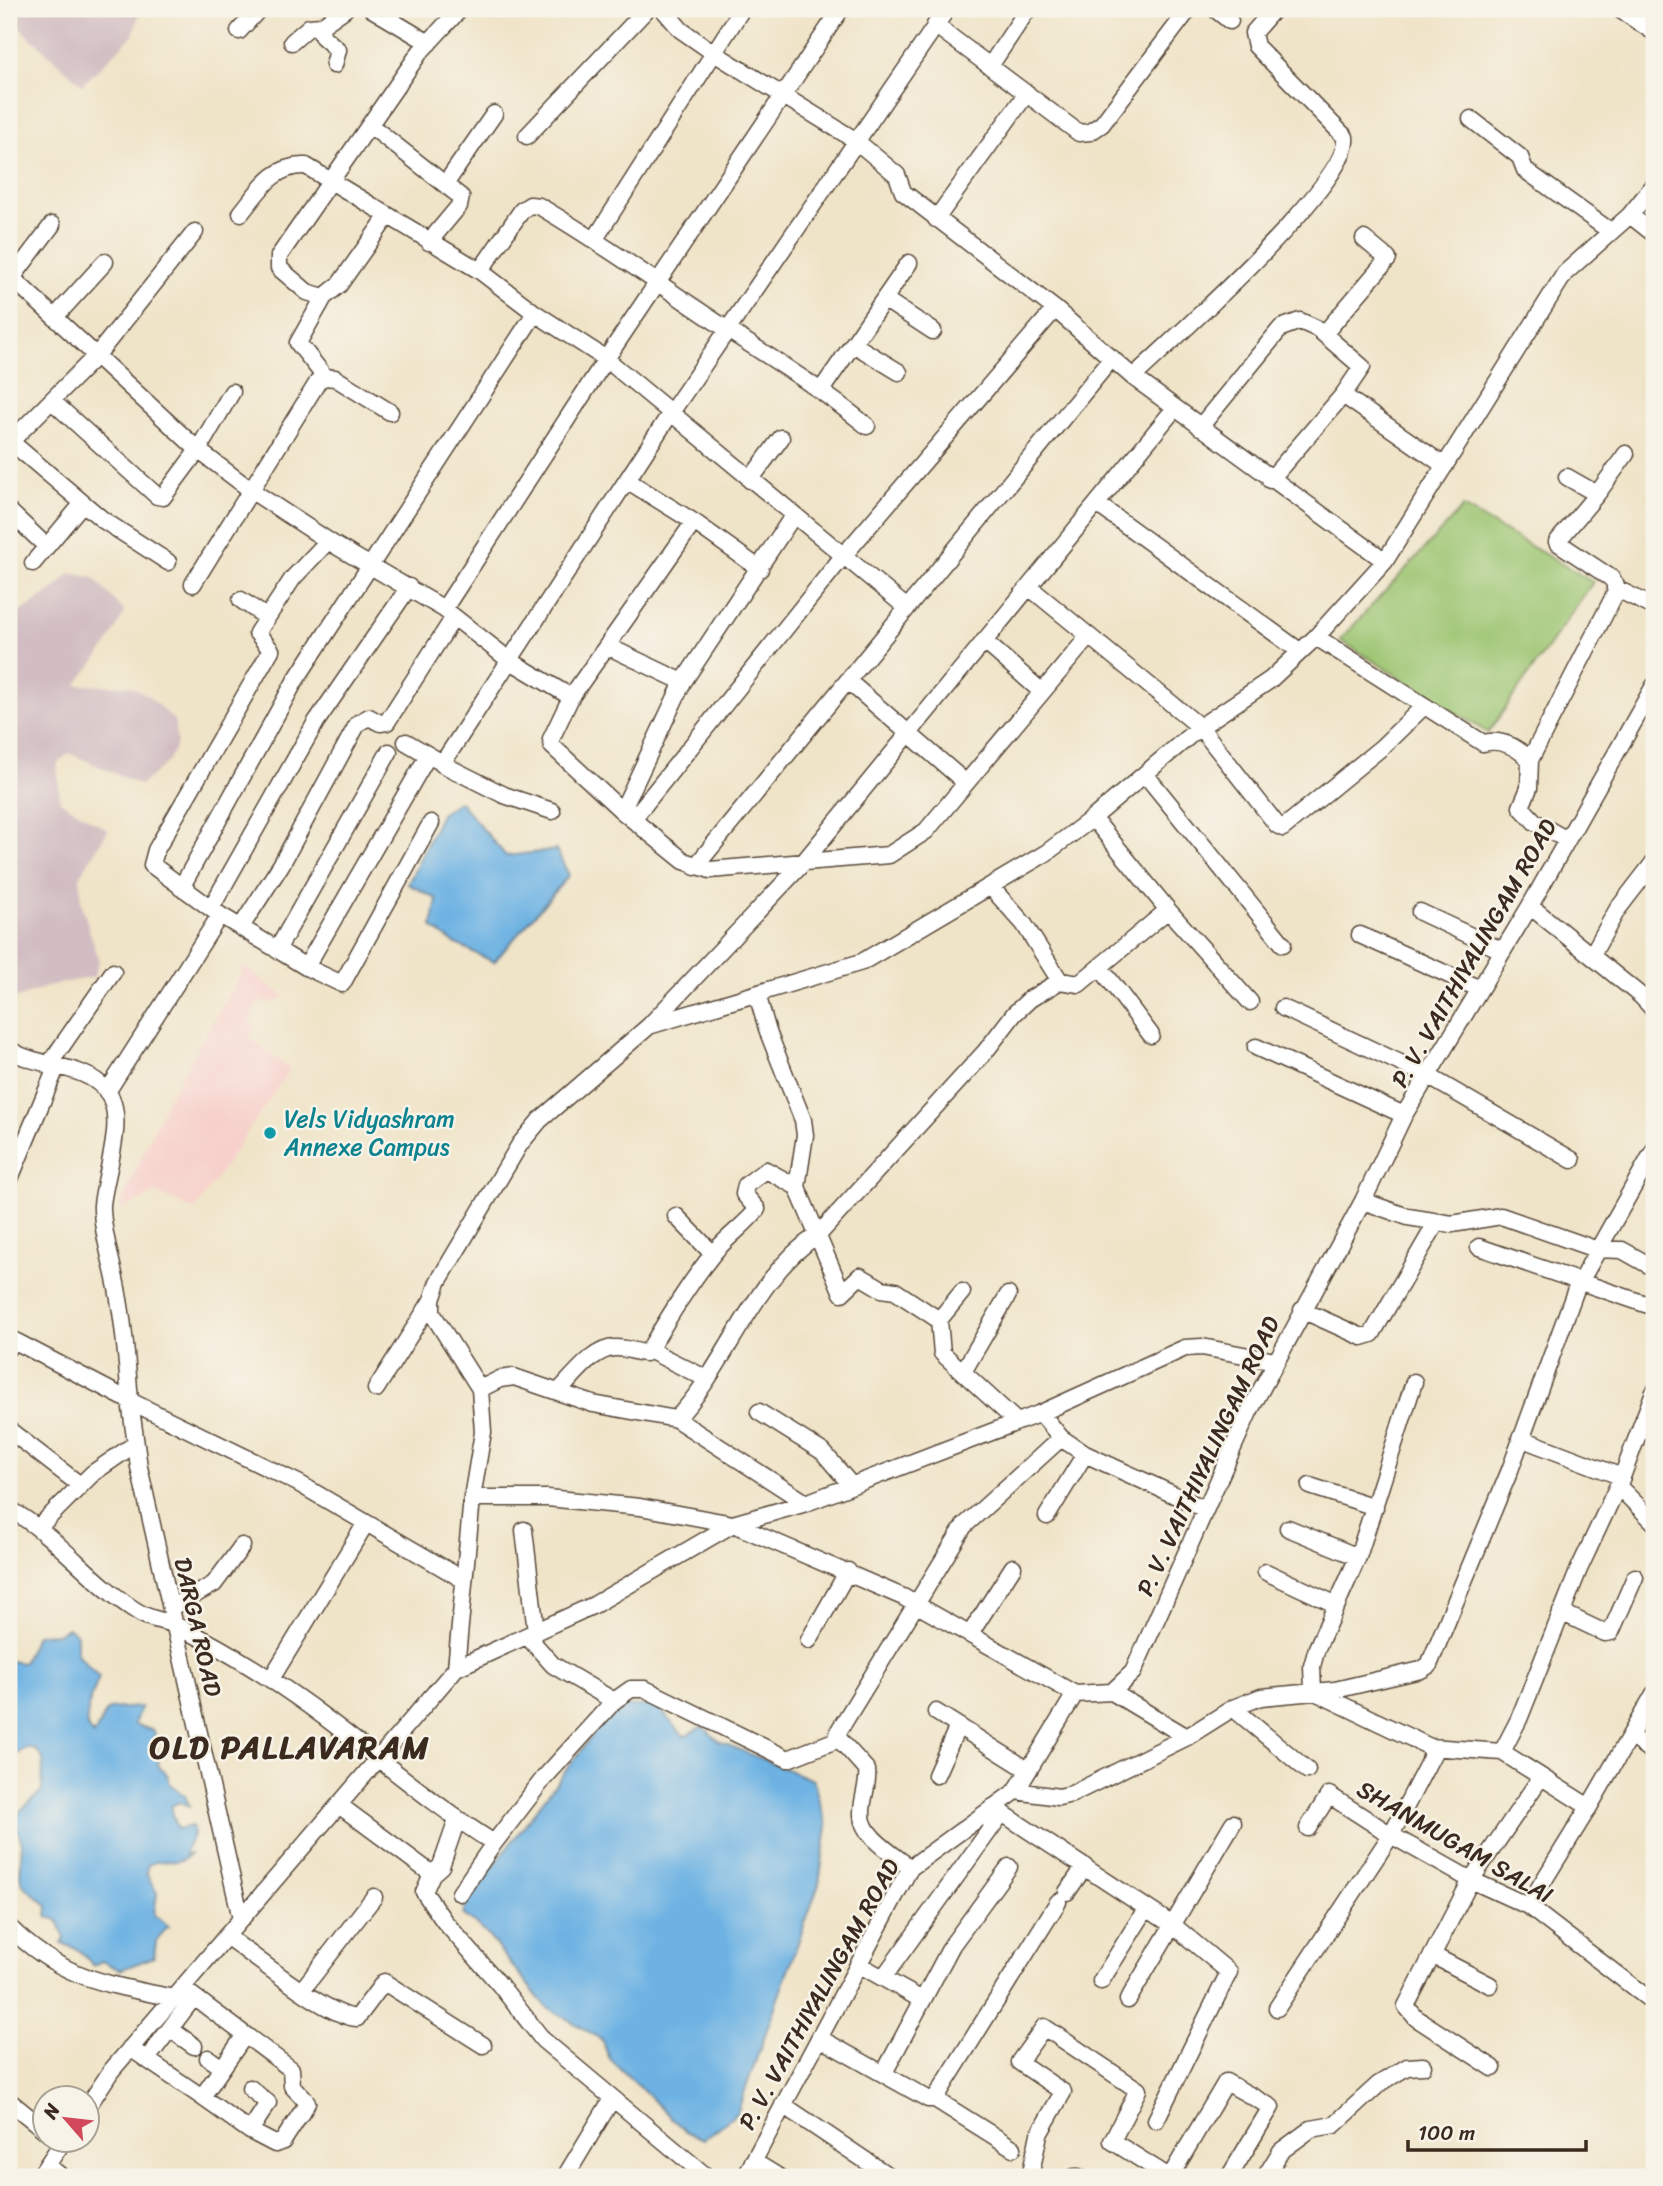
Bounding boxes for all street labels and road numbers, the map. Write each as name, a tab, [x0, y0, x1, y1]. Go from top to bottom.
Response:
street label: P. V. VAITHIYALINGAM ROAD	[1379, 810, 1569, 1096]
street label: P. V. VAITHIYALINGAM ROAD	[1124, 1309, 1292, 1603]
street label: DARGA ROAD	[162, 1553, 235, 1701]
street label: SHANMUGAM SALAI	[1349, 1769, 1561, 1915]
street label: P. V. VAITHIYALINGAM ROAD	[727, 1850, 911, 2138]

